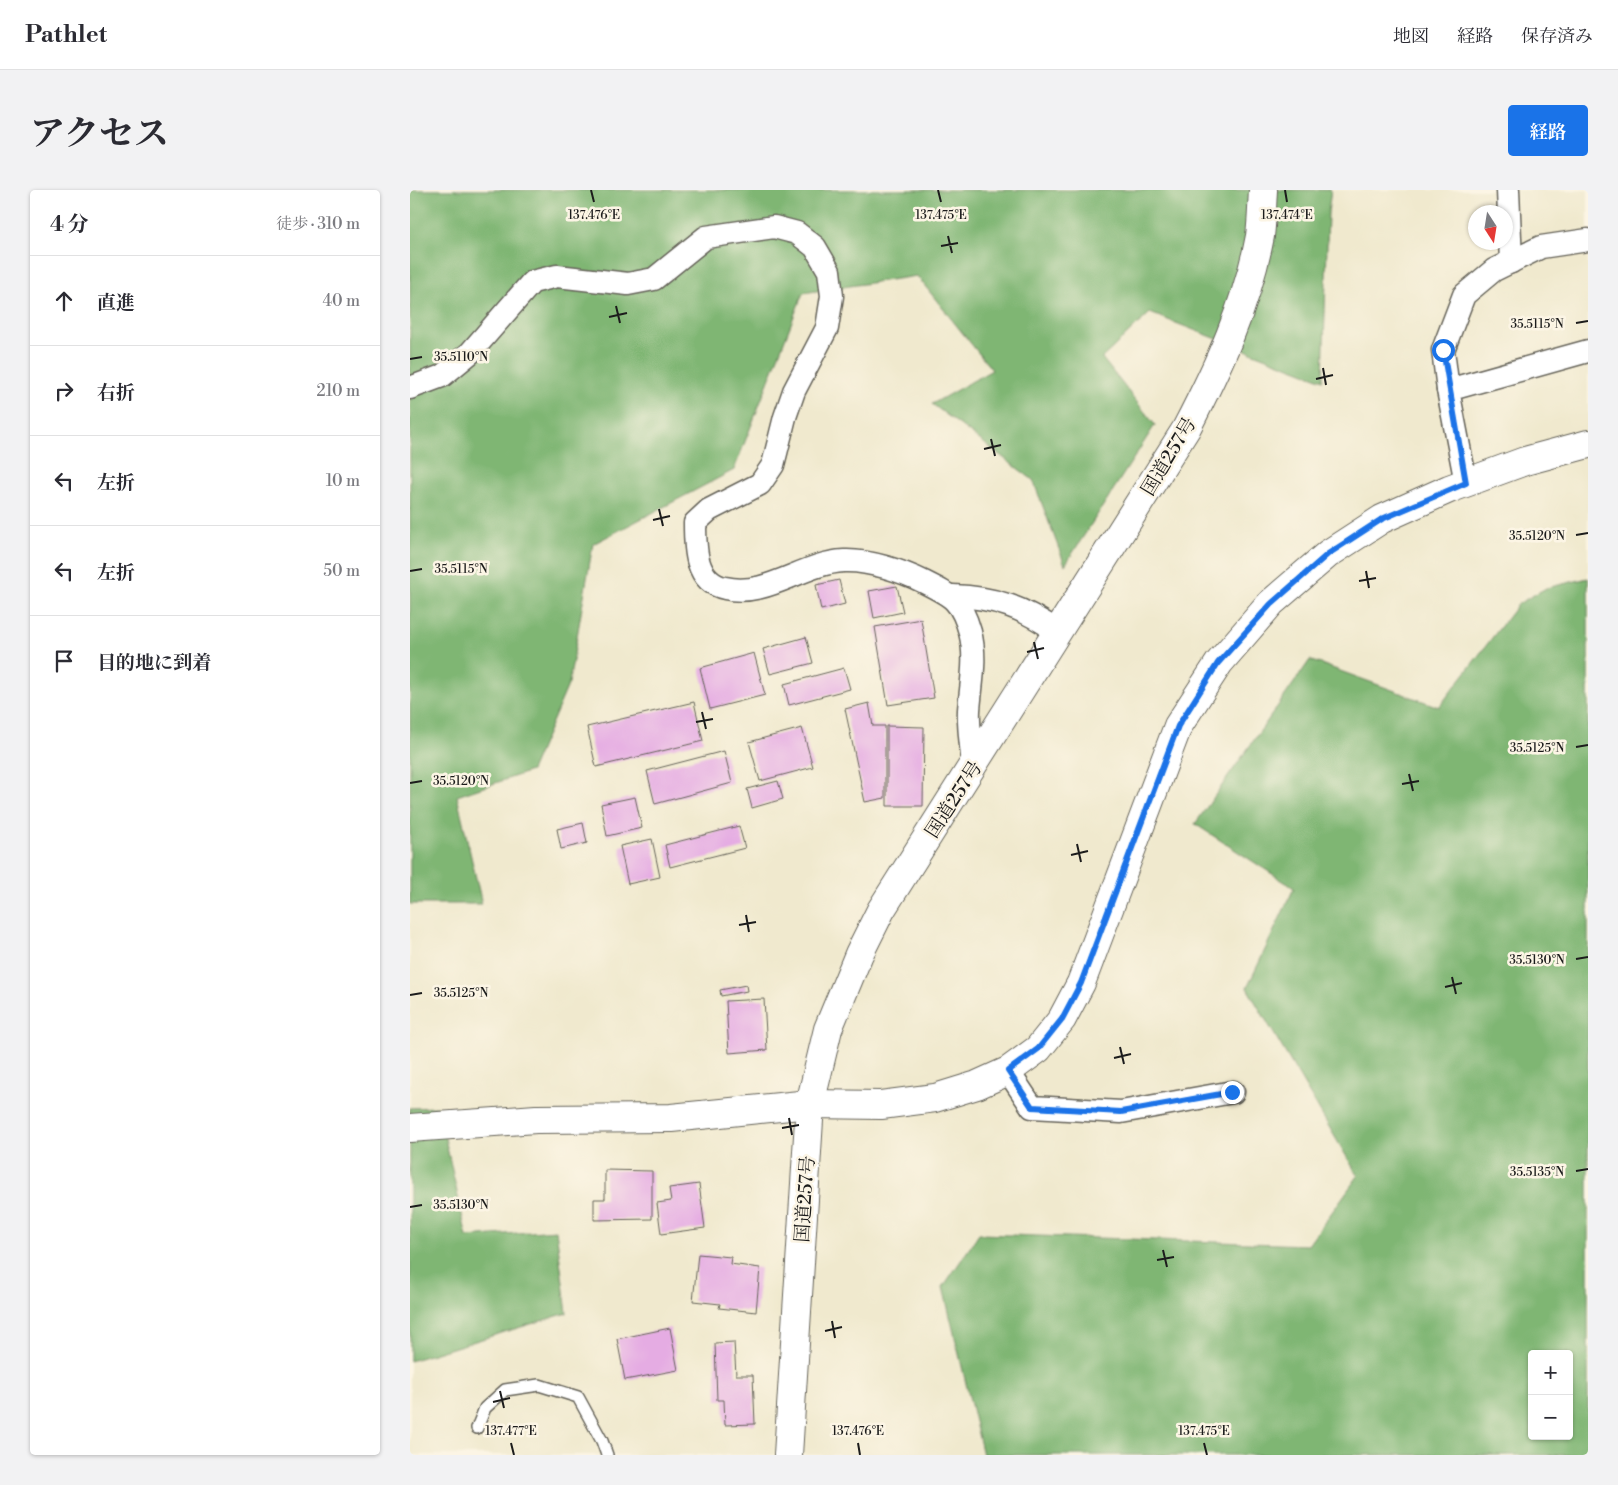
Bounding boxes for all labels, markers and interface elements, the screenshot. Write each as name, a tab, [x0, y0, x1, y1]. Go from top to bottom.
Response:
text: Pathlet	[25, 20, 107, 50]
text: 地図	[1393, 25, 1429, 48]
text: 経路	[1457, 25, 1493, 48]
text: 保存済み	[1521, 25, 1593, 48]
button: 経路	[1508, 105, 1588, 156]
text: アクセス	[30, 113, 169, 156]
north arrow	[1468, 205, 1513, 250]
text: 137.476°E	[568, 208, 620, 223]
text: 137.475°E	[915, 208, 967, 223]
text: 137.474°E	[1261, 208, 1313, 223]
text: 4 分	[50, 212, 88, 238]
text: 徒歩 · 310 m	[276, 214, 360, 234]
icon: ahead	[50, 287, 78, 315]
text: 直進	[97, 291, 135, 315]
text: 40 m	[323, 291, 360, 311]
text: 35.5115°N	[1510, 317, 1564, 332]
route start	[1432, 339, 1455, 362]
text: 35.5110°N	[434, 350, 488, 365]
icon: right	[50, 377, 78, 405]
text: 右折	[97, 381, 135, 405]
text: 210 m	[316, 381, 360, 401]
street label: 国道257号	[1136, 413, 1202, 500]
icon: left	[50, 467, 78, 495]
text: 左折	[97, 471, 135, 495]
text: 10 m	[326, 471, 360, 491]
text: 35.5120°N	[1509, 529, 1565, 544]
icon: left	[50, 557, 78, 585]
text: 左折	[97, 561, 135, 585]
text: 50 m	[323, 561, 360, 581]
text: 35.5115°N	[434, 562, 488, 577]
icon: arrive	[50, 647, 78, 675]
text: 目的地に到着	[97, 651, 211, 675]
text: 35.5125°N	[1510, 741, 1564, 756]
street label: 国道257号	[920, 756, 988, 843]
text: 35.5120°N	[433, 774, 489, 789]
text: 35.5130°N	[1509, 953, 1565, 968]
text: 35.5125°N	[434, 986, 488, 1001]
route end	[1221, 1081, 1244, 1104]
street label: 国道257号	[790, 1155, 820, 1243]
text: 35.5135°N	[1510, 1165, 1564, 1180]
text: 35.5130°N	[433, 1198, 489, 1213]
map controls	[1528, 1350, 1573, 1440]
button: +	[1528, 1350, 1573, 1395]
button: −	[1528, 1395, 1573, 1440]
text: 137.477°E	[485, 1424, 537, 1439]
text: 137.476°E	[832, 1424, 884, 1439]
text: 137.475°E	[1178, 1424, 1230, 1439]

